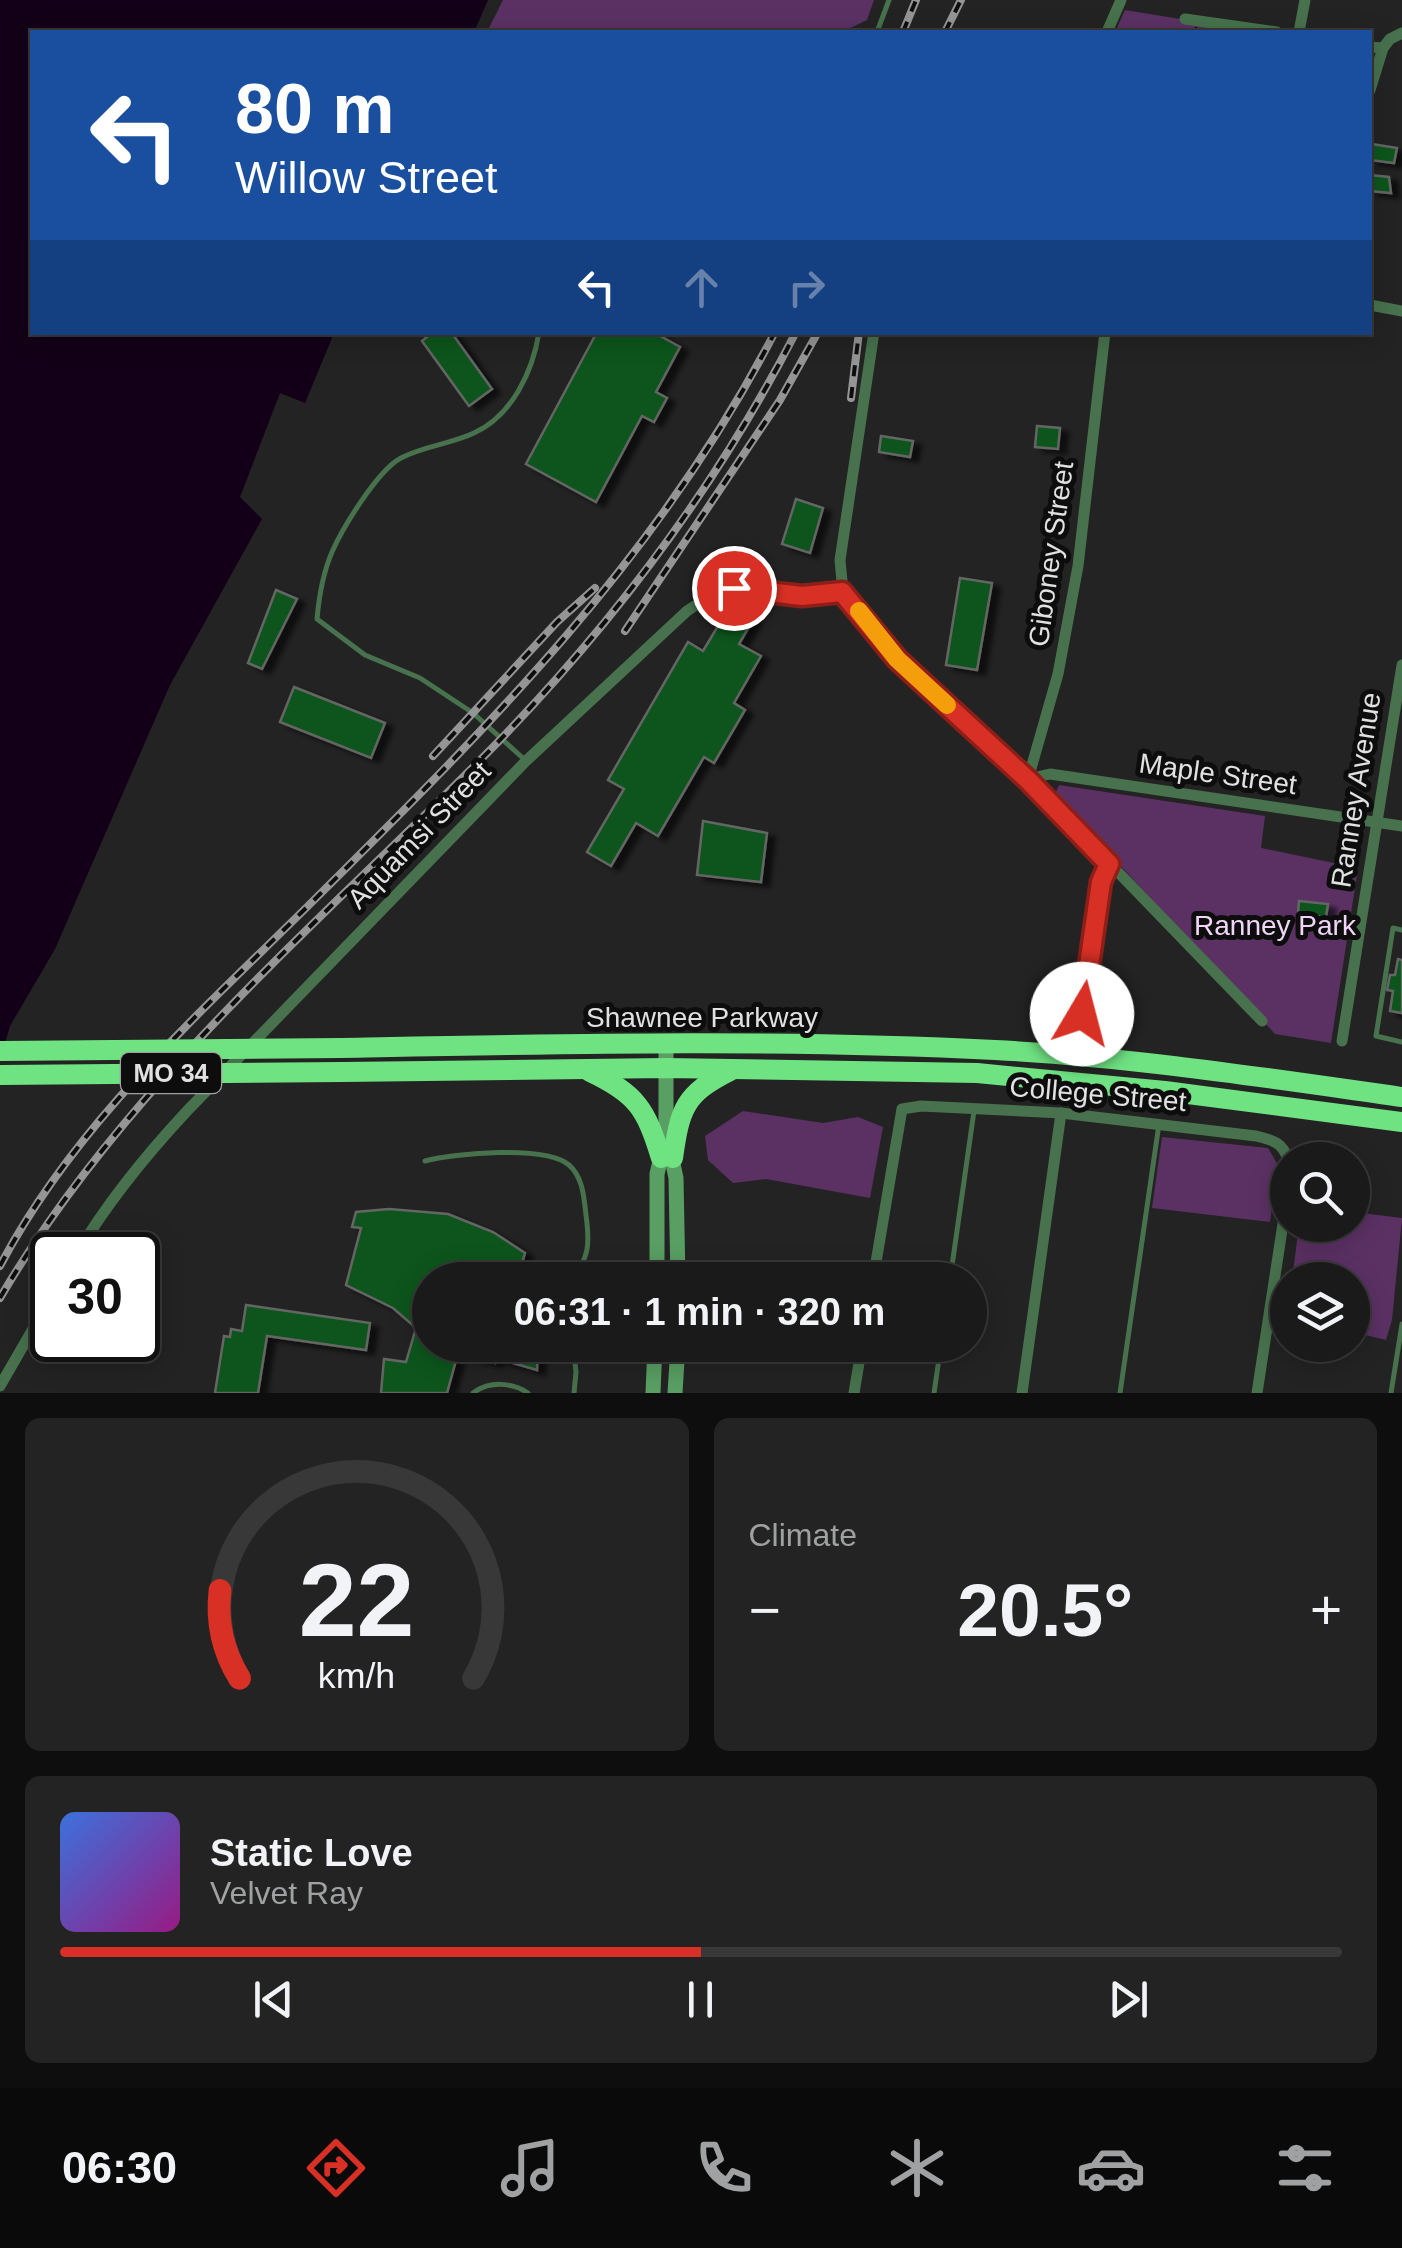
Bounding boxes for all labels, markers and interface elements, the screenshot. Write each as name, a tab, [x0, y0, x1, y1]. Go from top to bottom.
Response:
icon: left	[70, 70, 200, 200]
text: 80 m	[235, 70, 395, 148]
text: Willow Street	[235, 152, 498, 203]
icon: left	[569, 260, 624, 315]
icon: ahead	[674, 260, 729, 315]
icon: right	[779, 260, 834, 315]
street label: Giboney Street	[1023, 459, 1079, 649]
pin	[692, 546, 777, 631]
icon: arrive	[707, 561, 762, 616]
street label: Ranney Avenue	[1325, 690, 1387, 890]
street label: Maple Street	[1137, 748, 1299, 800]
street label: Aquamsi Street	[341, 755, 497, 915]
park label: Ranney Park	[1194, 910, 1357, 941]
position arrow	[1030, 962, 1134, 1066]
street label: Shawnee Parkway	[586, 1002, 818, 1033]
road number: MO 34	[121, 1053, 221, 1093]
street label: College Street	[1008, 1071, 1188, 1117]
map controls	[1270, 1142, 1370, 1362]
button: search	[1270, 1142, 1370, 1242]
speed limit sign: 30	[30, 1232, 160, 1362]
button: layers	[1270, 1262, 1370, 1362]
text: 06:31 · 1 min · 320 m	[514, 1291, 885, 1333]
text: Climate	[749, 1517, 857, 1553]
text: 22	[299, 1542, 415, 1658]
text: 20.5°	[957, 1568, 1133, 1652]
text: −	[749, 1579, 781, 1641]
text: +	[1310, 1579, 1342, 1641]
text: km/h	[318, 1656, 395, 1696]
text: Static Love	[210, 1832, 413, 1874]
text: Velvet Ray	[210, 1875, 363, 1911]
icon: previous	[246, 1972, 301, 2027]
icon: pause	[673, 1972, 728, 2027]
icon: next	[1101, 1972, 1156, 2027]
icon: directions	[301, 2133, 371, 2203]
icon: music	[495, 2133, 565, 2203]
icon: phone	[689, 2133, 759, 2203]
icon: climate	[882, 2133, 952, 2203]
icon: car	[1076, 2133, 1146, 2203]
icon: filters	[1270, 2133, 1340, 2203]
text: 06:30	[62, 2142, 177, 2193]

